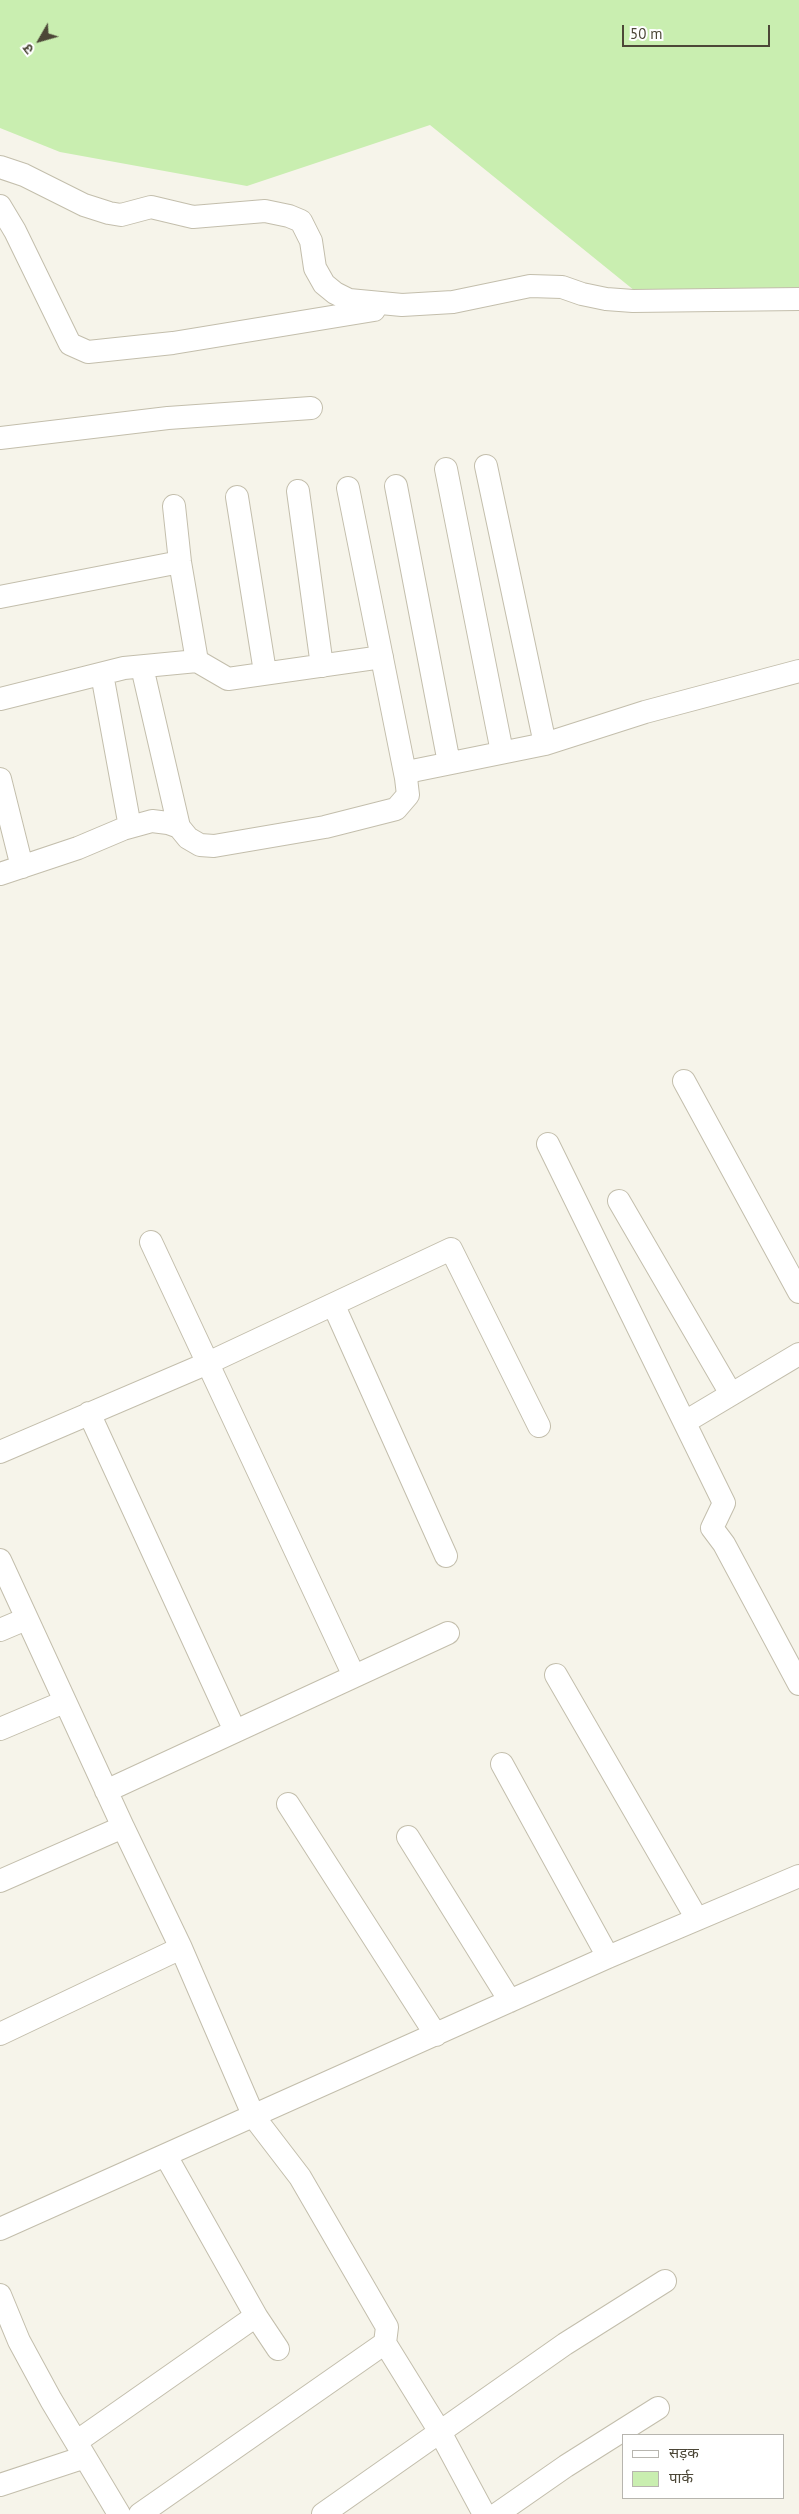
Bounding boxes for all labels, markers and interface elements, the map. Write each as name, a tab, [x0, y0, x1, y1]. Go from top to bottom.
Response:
north arrow	[15, 15, 65, 65]
scale bar	[624, 15, 772, 47]
text: 50 m	[630, 24, 663, 43]
text: उ	[19, 40, 38, 58]
legend	[622, 2434, 784, 2499]
text: सड़क	[669, 2443, 699, 2462]
text: पार्क	[669, 2468, 693, 2487]

